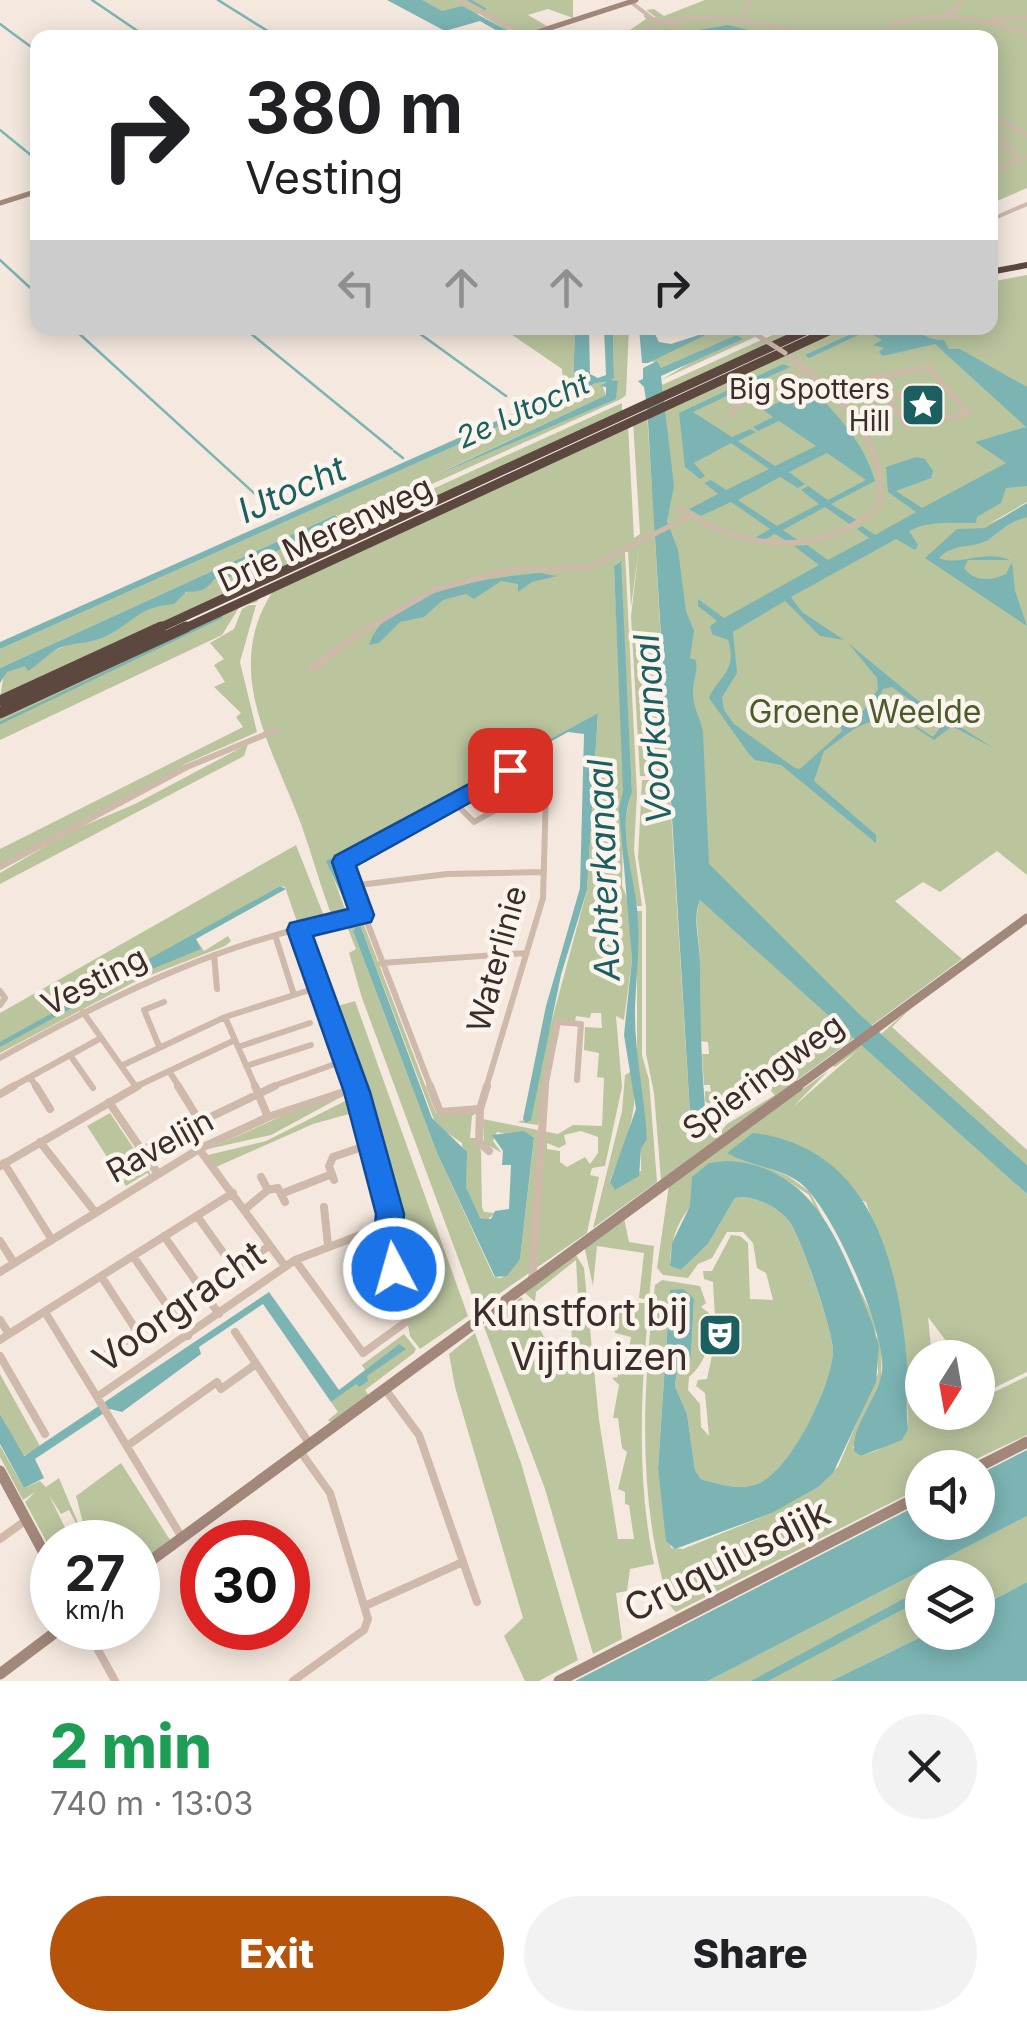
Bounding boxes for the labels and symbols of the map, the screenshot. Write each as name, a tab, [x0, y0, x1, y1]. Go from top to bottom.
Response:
water label: 2e IJtocht	[451, 364, 596, 455]
place label: Big Spotters Hill	[729, 372, 890, 438]
place icon: Big Spotters Hill	[900, 382, 946, 428]
water label: IJtocht	[231, 447, 353, 531]
street label: Drie Merenweg	[212, 467, 438, 600]
water label: Voorkanaal	[624, 632, 680, 825]
park label: Groene Weelde	[748, 692, 982, 731]
pin	[468, 728, 553, 813]
water label: Achterkanaal	[578, 758, 628, 983]
street label: Waterlinie	[458, 881, 535, 1036]
street label: Vesting	[35, 938, 153, 1024]
street label: Spieringweg	[675, 1005, 851, 1148]
street label: Ravelijn	[100, 1100, 220, 1191]
position arrow	[342, 1217, 446, 1321]
street label: Voorgracht	[84, 1230, 273, 1382]
place label: Kunstfort bij Vijfhuizen	[472, 1289, 688, 1379]
theatre icon: Kunstfort bij Vijfhuizen	[697, 1312, 743, 1358]
north arrow	[905, 1340, 995, 1430]
street label: Cruquiusdijk	[616, 1489, 837, 1632]
speed limit sign: 30	[180, 1520, 310, 1650]

